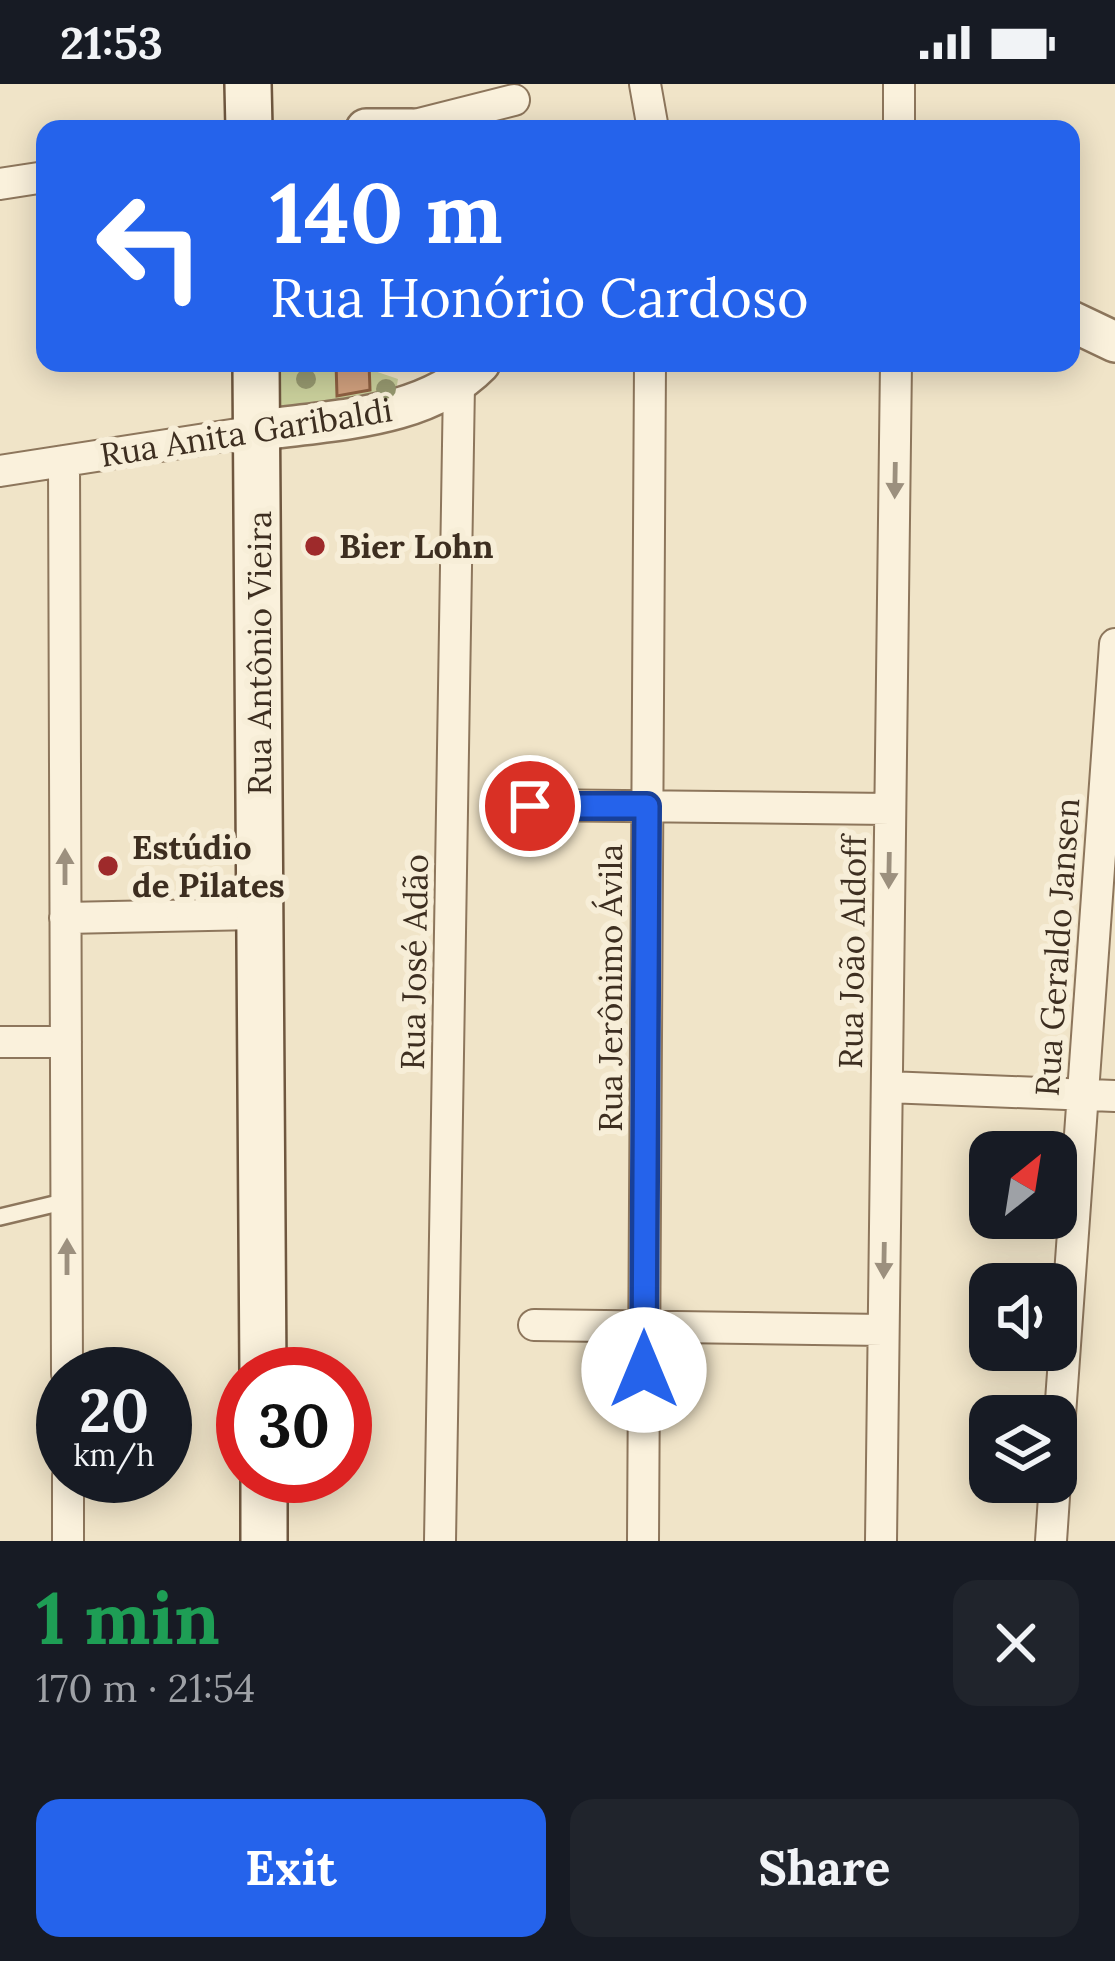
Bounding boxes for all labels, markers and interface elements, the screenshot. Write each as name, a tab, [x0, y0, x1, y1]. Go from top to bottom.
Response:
text: 21:53	[60, 14, 163, 71]
text: 140 m	[270, 158, 503, 266]
icon: left	[72, 168, 228, 324]
text: Rua Honório Cardoso	[270, 263, 809, 332]
street label: Rua Anita Garibaldi	[97, 388, 395, 476]
one-way arrow	[885, 462, 904, 500]
street label: Rua Antônio Vieira	[238, 511, 280, 795]
place label: Bier Lohn	[339, 525, 494, 567]
marker: Bier Lohn	[302, 533, 328, 559]
pin	[479, 755, 581, 857]
icon: arrive	[497, 773, 563, 839]
street label: Rua Geraldo Jansen	[1026, 796, 1088, 1098]
place label: Estúdio de Pilates	[132, 826, 285, 906]
street label: Rua João Aldoff	[829, 833, 875, 1069]
street label: Rua Jerônimo Ávila	[589, 844, 631, 1132]
one-way arrow	[55, 847, 75, 885]
one-way arrow	[880, 852, 899, 890]
marker: Estúdio de Pilates	[95, 853, 121, 879]
street label: Rua José Adão	[391, 854, 437, 1070]
north arrow	[969, 1131, 1077, 1239]
map controls	[969, 1131, 1077, 1503]
one-way arrow	[57, 1237, 77, 1275]
one-way arrow	[875, 1242, 894, 1280]
button: sound	[969, 1263, 1077, 1371]
position arrow	[581, 1307, 707, 1433]
speed limit sign: 30	[216, 1347, 372, 1503]
text: 20	[79, 1372, 149, 1448]
button: layers	[969, 1395, 1077, 1503]
text: km/h	[73, 1436, 155, 1474]
text: 1 min	[36, 1572, 220, 1664]
button: close	[953, 1580, 1079, 1706]
text: 170 m · 21:54	[36, 1663, 255, 1713]
button: Exit	[36, 1799, 546, 1937]
button: Share	[570, 1799, 1079, 1937]

